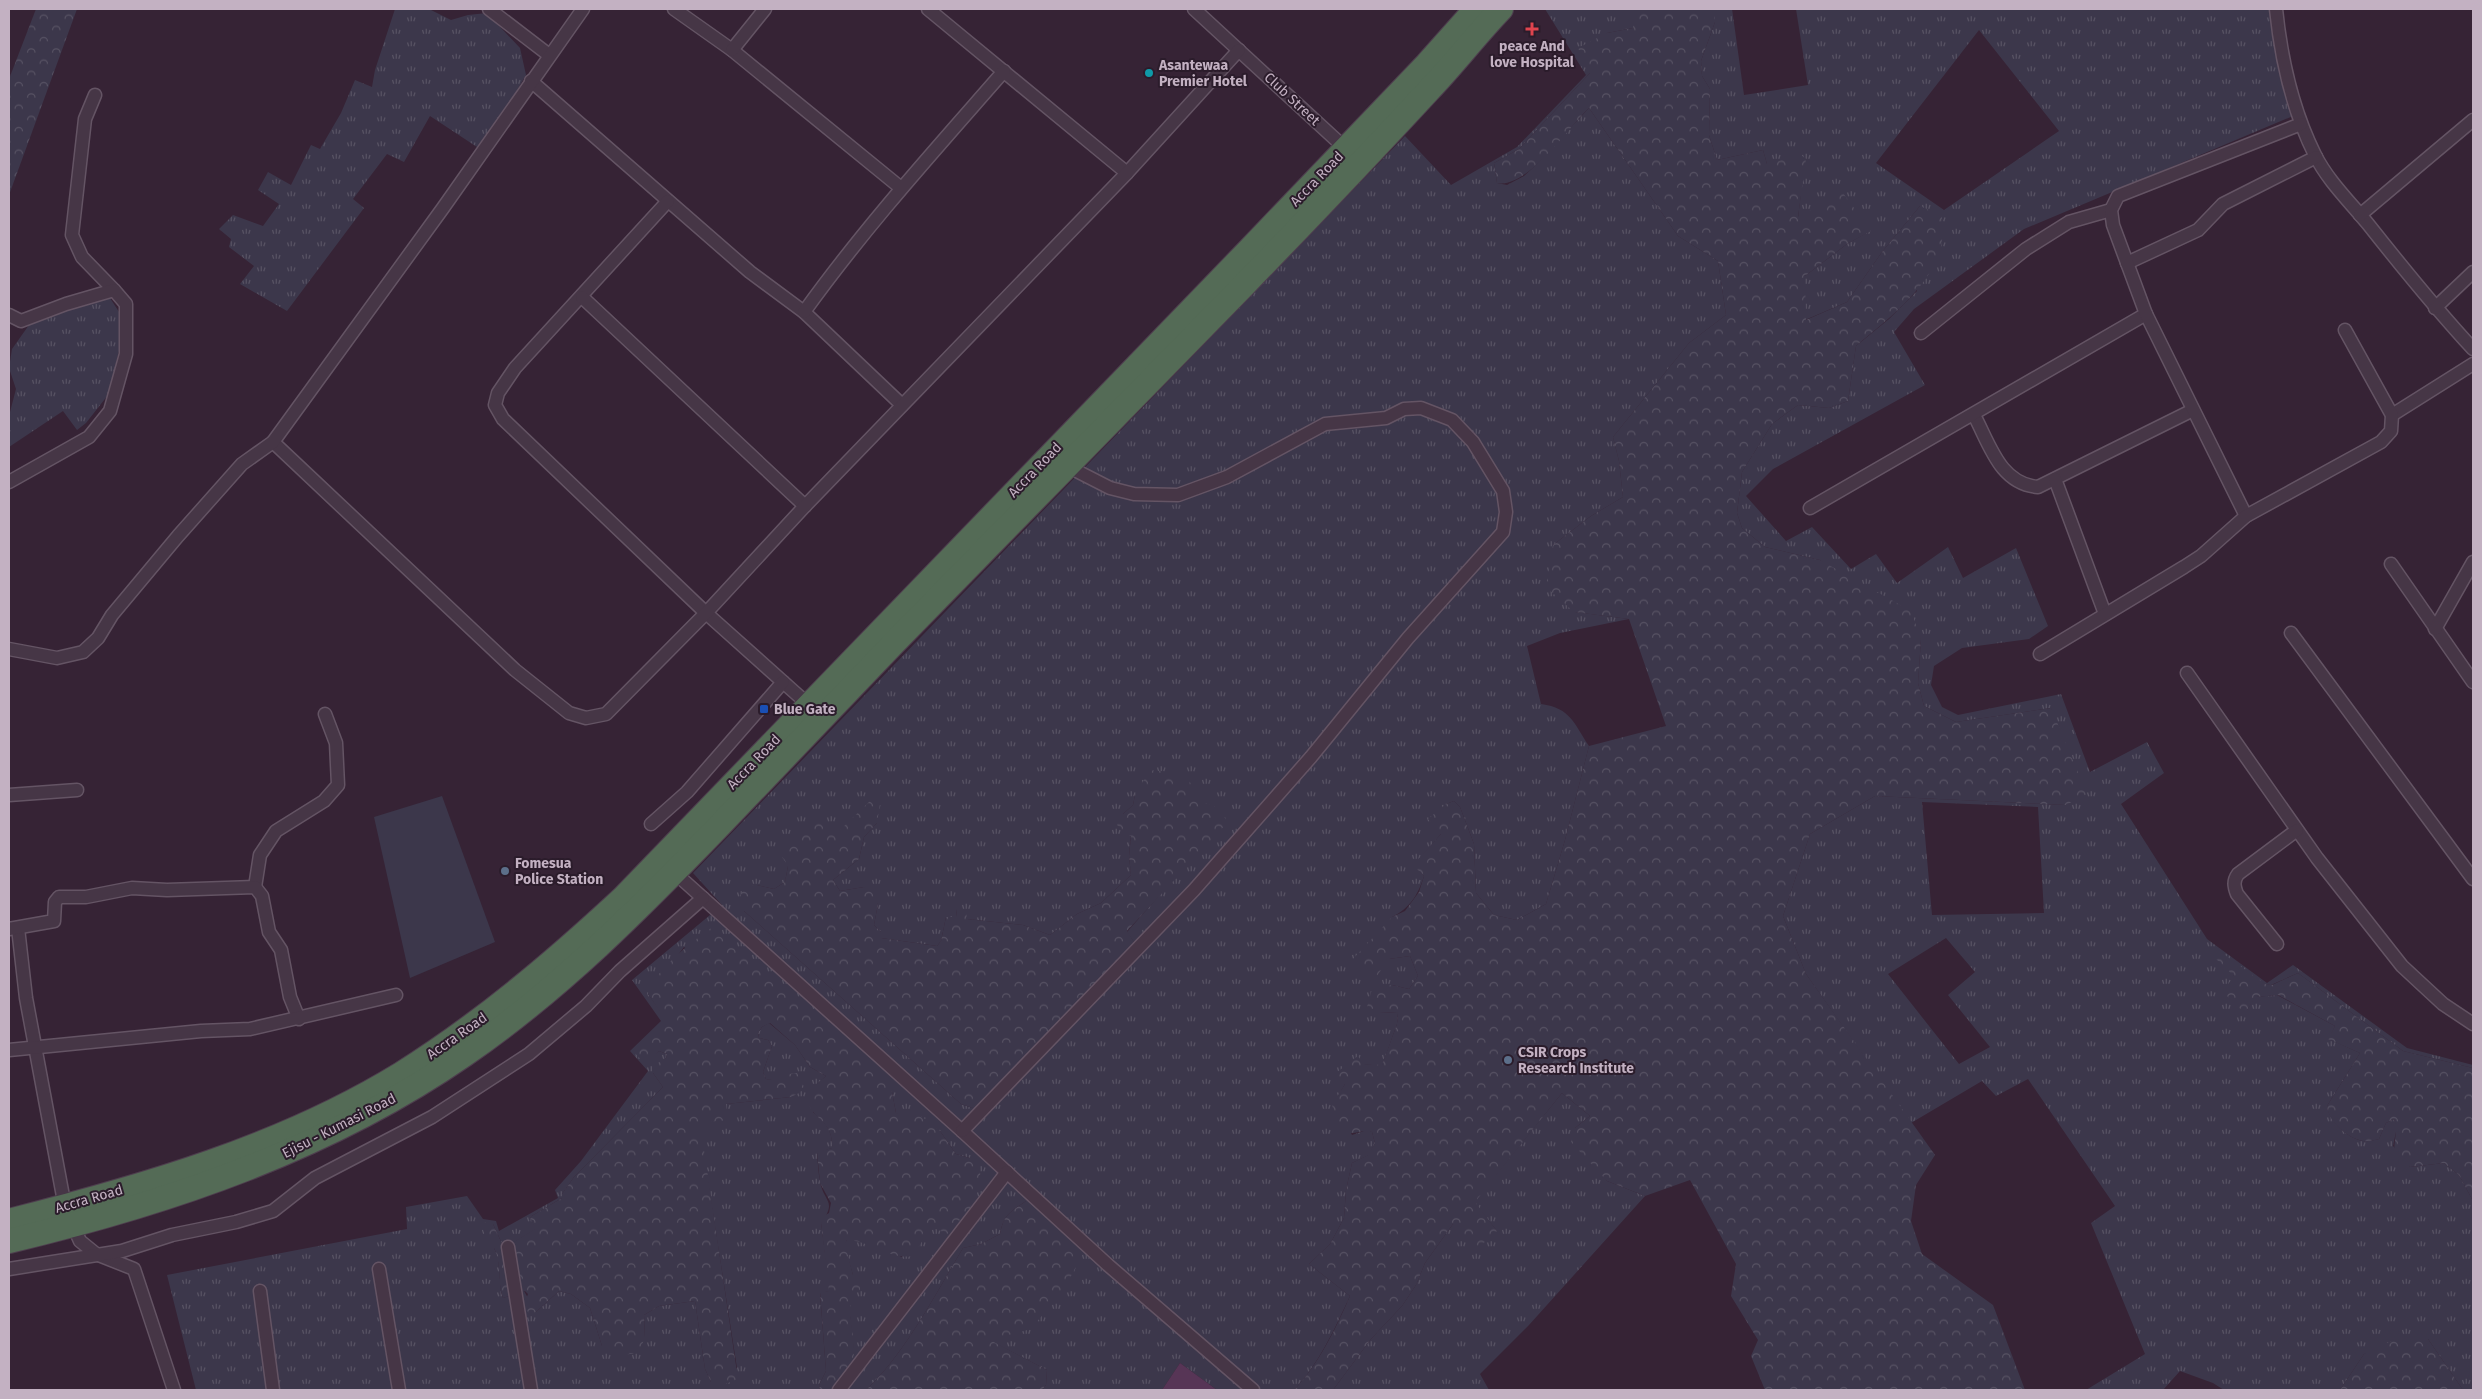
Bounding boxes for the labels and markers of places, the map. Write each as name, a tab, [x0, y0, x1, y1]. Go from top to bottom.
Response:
marker: peace And love Hospital	[1525, 22, 1539, 36]
place label: peace And love Hospital	[1490, 38, 1575, 71]
place label: Asantewaa Premier Hotel	[1158, 57, 1248, 90]
marker: Asantewaa Premier Hotel	[1143, 67, 1155, 79]
place label: Blue Gate	[774, 701, 836, 718]
marker: Blue Gate	[758, 703, 770, 715]
place label: Fomesua Police Station	[515, 855, 603, 888]
marker: Fomesua Police Station	[499, 865, 511, 877]
place label: CSIR Crops Research Institute	[1518, 1044, 1634, 1077]
marker: CSIR Crops Research Institute	[1502, 1054, 1514, 1066]

